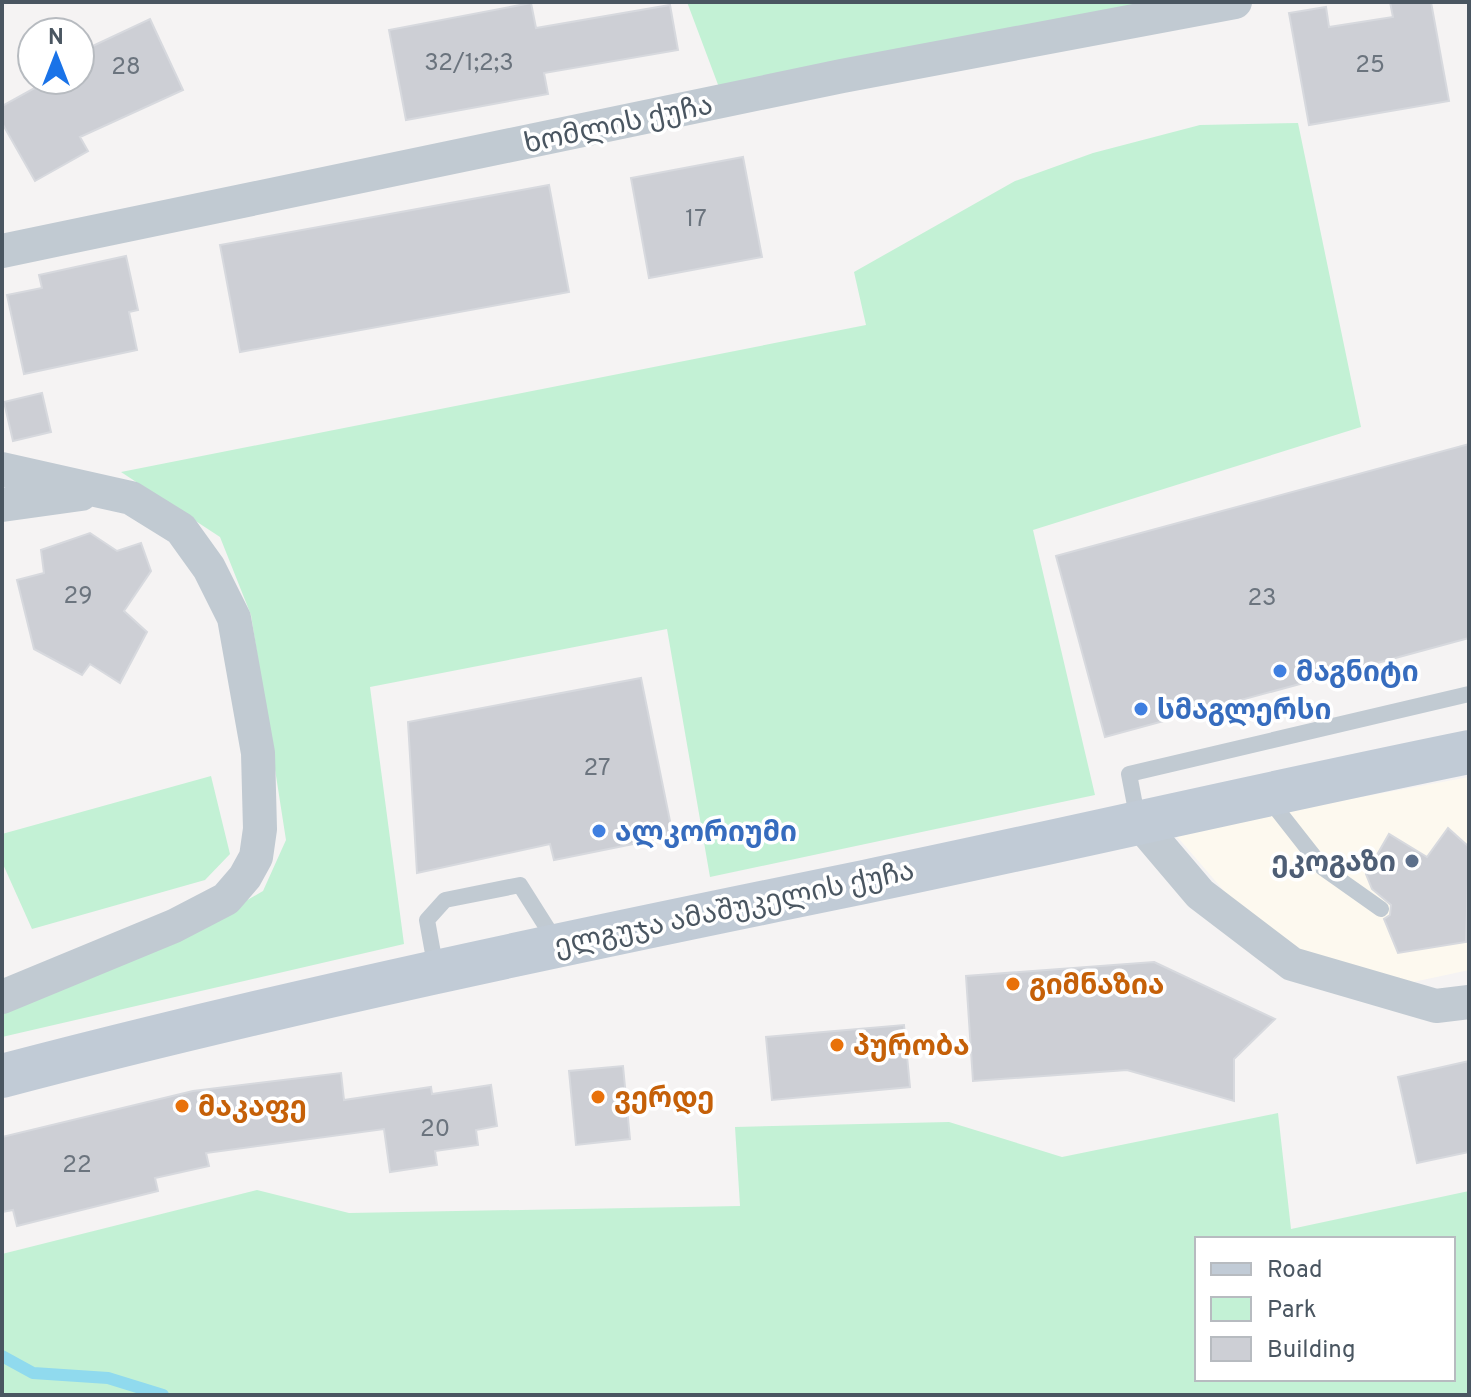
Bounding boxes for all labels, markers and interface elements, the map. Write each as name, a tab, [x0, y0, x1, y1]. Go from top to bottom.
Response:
north arrow	[16, 16, 96, 96]
text: N	[48, 25, 64, 52]
house number: 32/1;2;3	[424, 49, 514, 79]
house number: 25	[1355, 51, 1385, 81]
house number: 28	[111, 53, 141, 83]
street label: ხომლის ქუჩა	[521, 88, 716, 163]
house number: 17	[685, 205, 707, 235]
house number: 29	[63, 582, 93, 612]
house number: 23	[1247, 584, 1277, 614]
place label: მაგნიტი	[1296, 656, 1419, 692]
marker: მაგნიტი	[1271, 662, 1289, 680]
place label: სმაგლერსი	[1157, 694, 1331, 730]
marker: სმაგლერსი	[1132, 700, 1150, 718]
house number: 27	[584, 754, 610, 784]
place label: ალკორიუმი	[615, 816, 797, 852]
marker: ალკორიუმი	[590, 822, 608, 840]
place label: ეკოგაზი	[1271, 846, 1396, 882]
marker: ეკოგაზი	[1403, 852, 1421, 870]
street label: ელგუჯა ამაშუკელის ქუჩა	[551, 854, 918, 966]
place label: გიმნაზია	[1029, 969, 1164, 1005]
marker: გიმნაზია	[1004, 975, 1022, 993]
place label: პურობა	[853, 1030, 970, 1066]
marker: პურობა	[828, 1036, 846, 1054]
place label: ვერდე	[614, 1082, 714, 1118]
marker: ვერდე	[589, 1088, 607, 1106]
place label: მაკაფე	[198, 1091, 307, 1127]
marker: მაკაფე	[173, 1097, 191, 1115]
house number: 20	[420, 1115, 450, 1145]
house number: 22	[62, 1151, 92, 1181]
legend	[1195, 1237, 1455, 1381]
text: Road	[1267, 1256, 1323, 1286]
text: Park	[1267, 1296, 1317, 1326]
text: Building	[1267, 1336, 1356, 1366]

